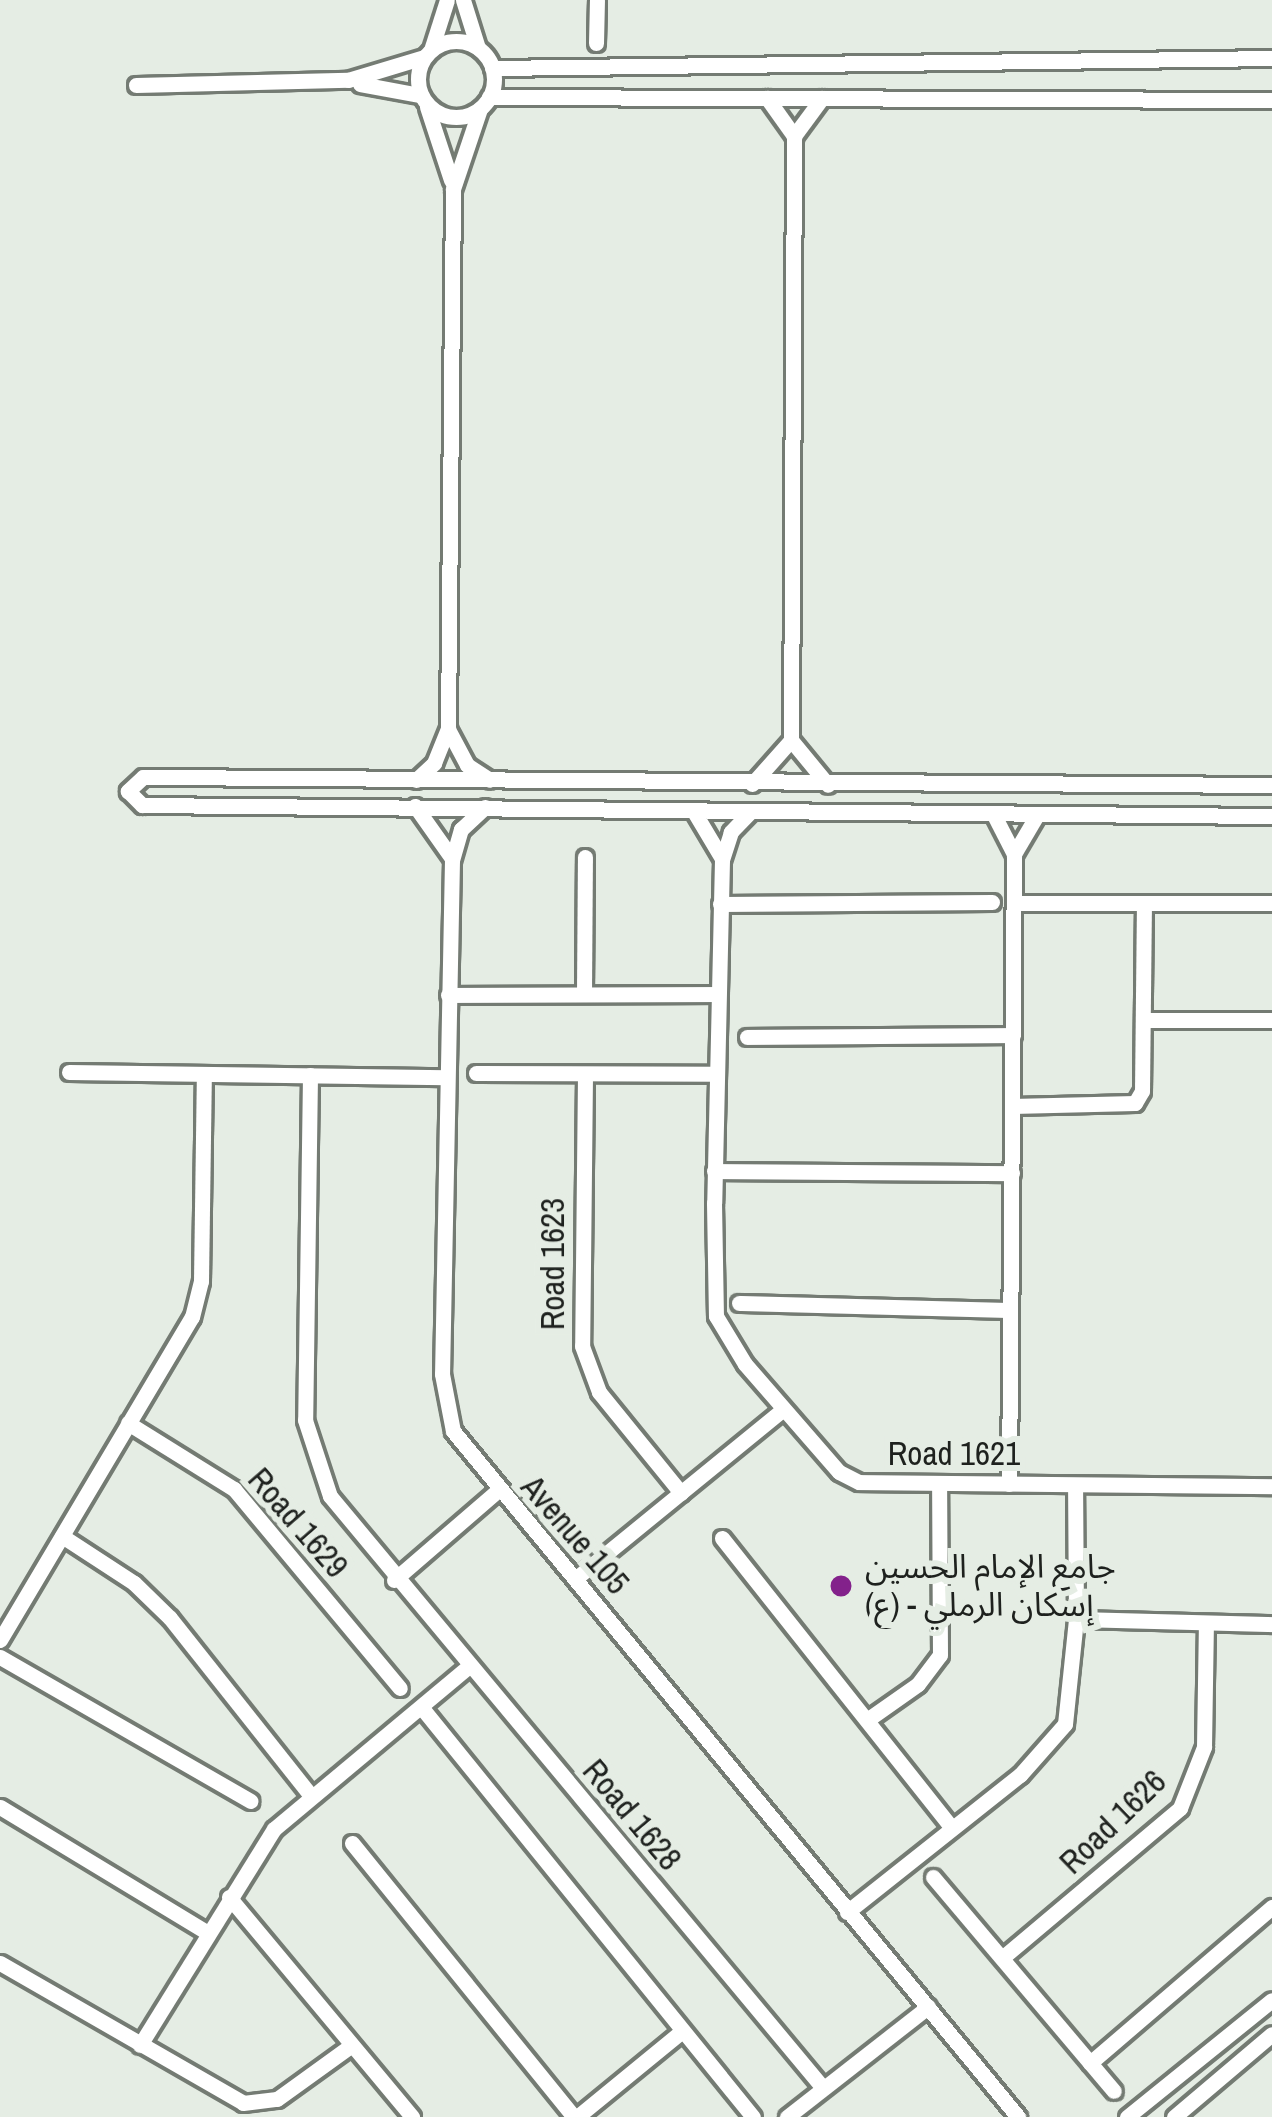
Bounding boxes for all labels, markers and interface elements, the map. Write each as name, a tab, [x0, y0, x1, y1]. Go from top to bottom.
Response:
street label: Road 1623	[533, 1198, 573, 1330]
street label: Road 1621	[888, 1434, 1020, 1474]
street label: Road 1629	[240, 1460, 356, 1586]
street label: Avenue 105	[513, 1468, 637, 1602]
place label: جامع الإمام الحسين (ع) - إسكان الرملي	[865, 1547, 1116, 1625]
marker: جامع الإمام الحسين (ع) - إسكان الرملي	[828, 1573, 854, 1599]
street label: Road 1628	[574, 1752, 690, 1878]
street label: Road 1626	[1052, 1762, 1174, 1882]

